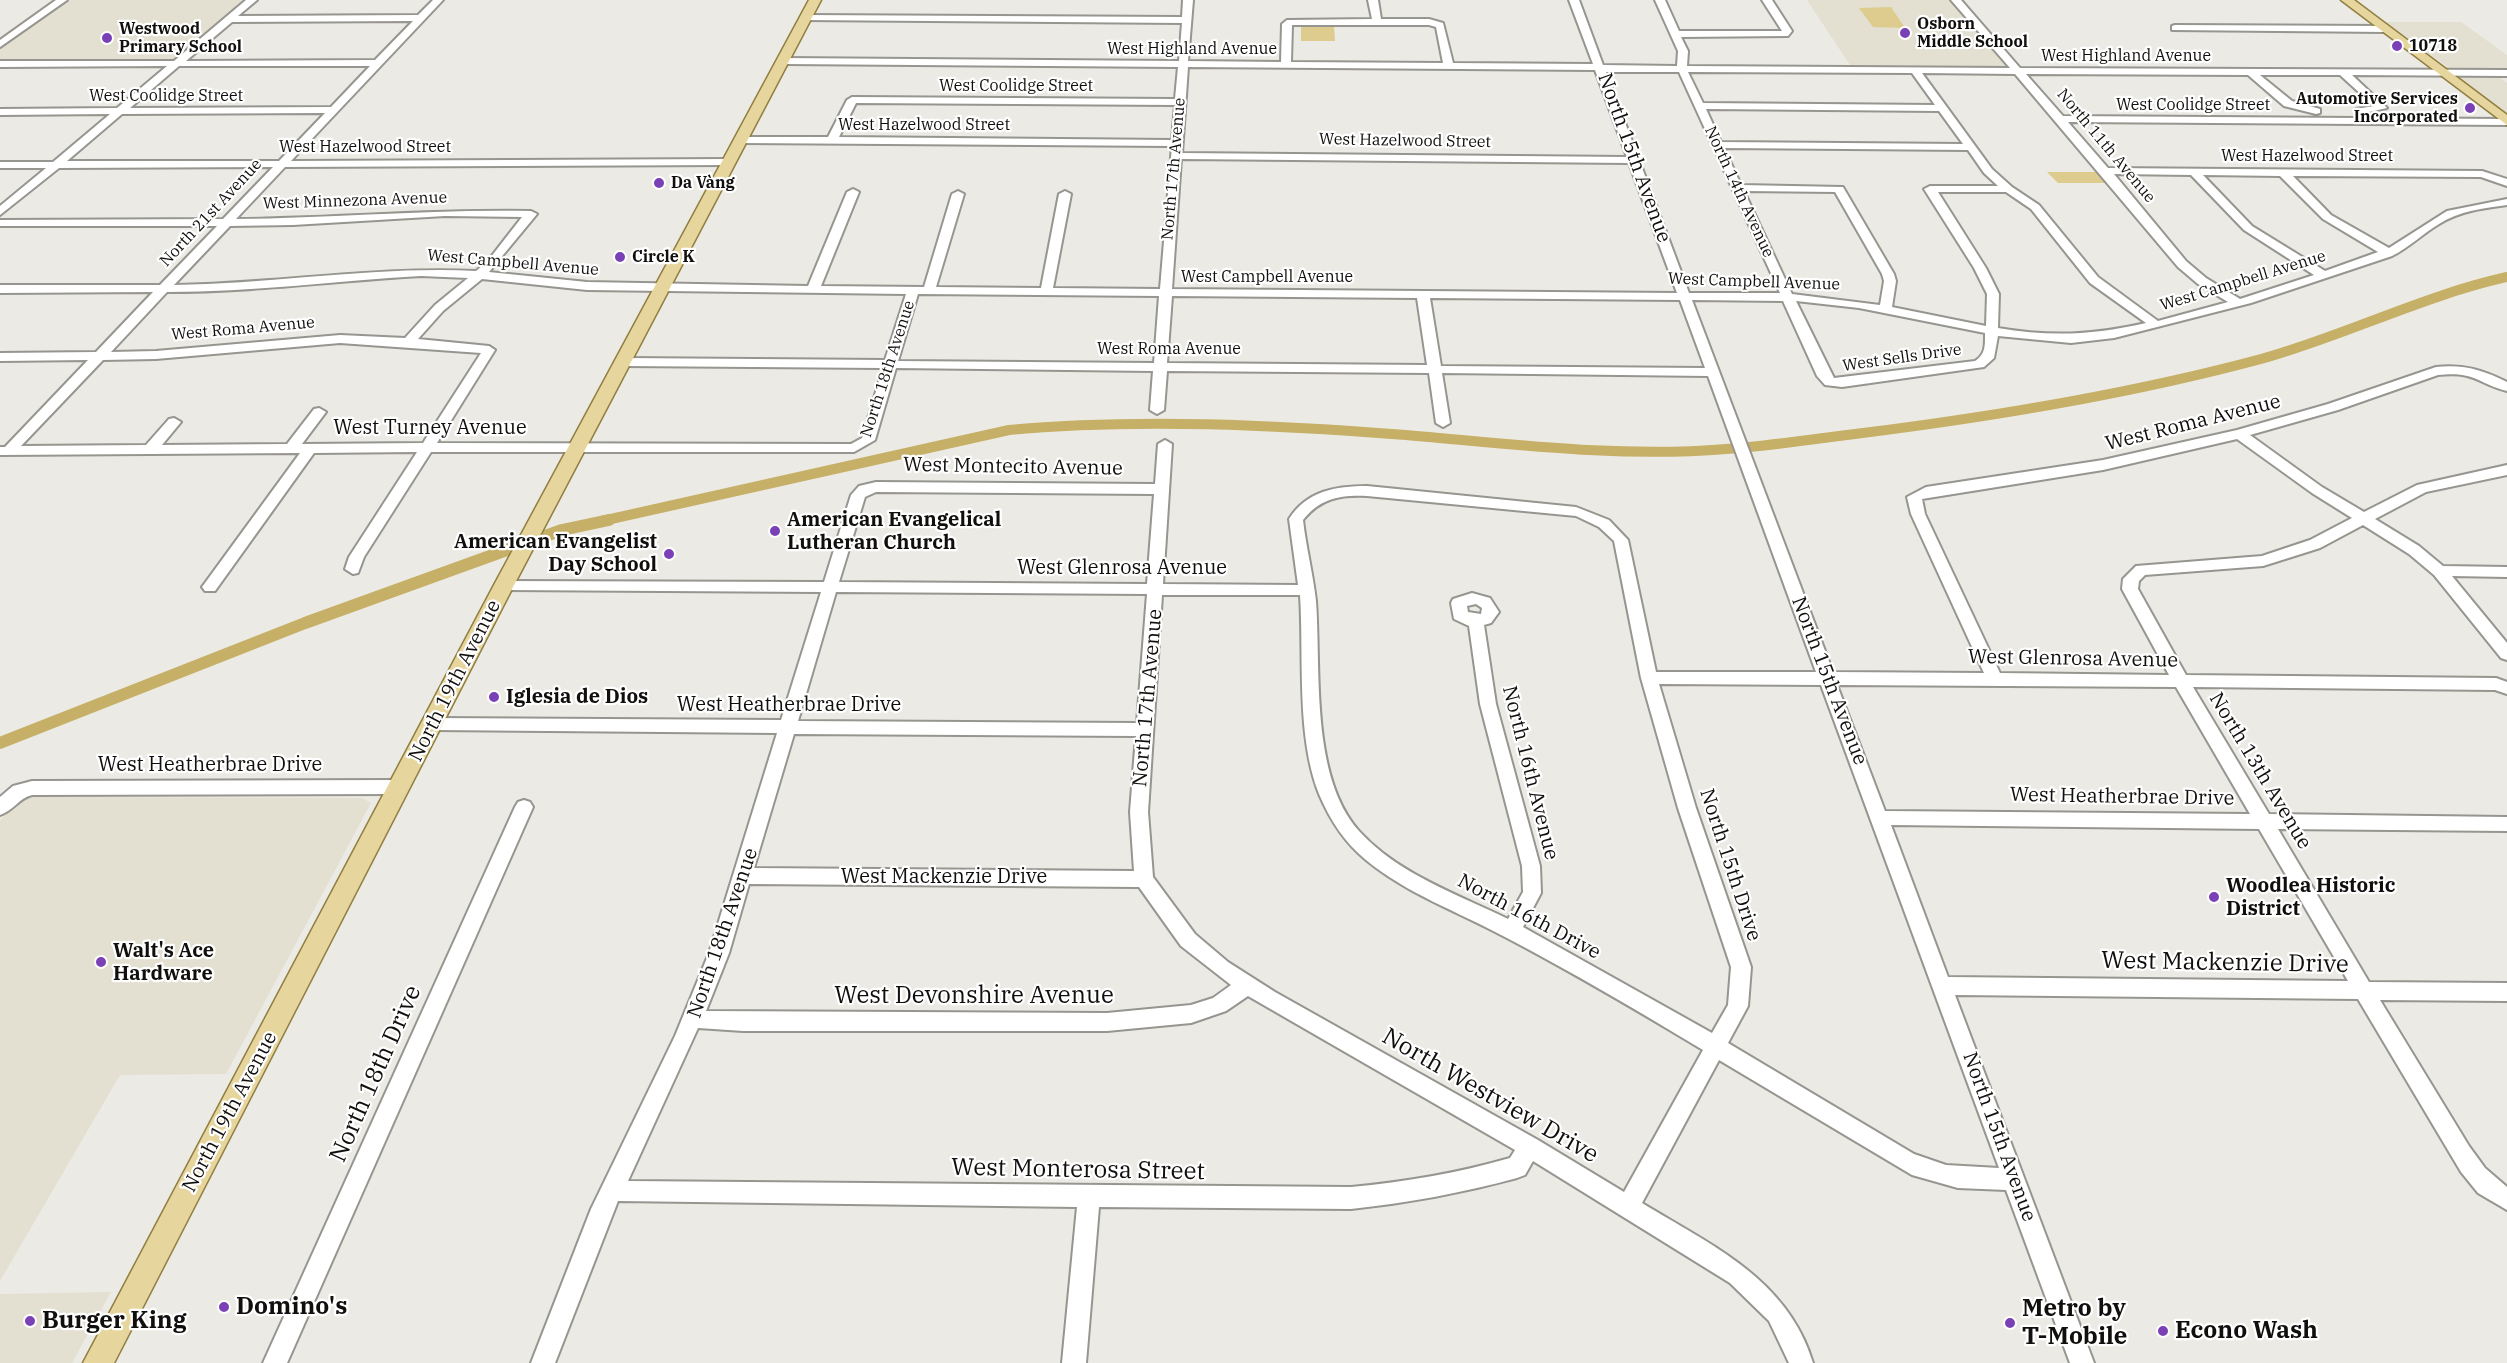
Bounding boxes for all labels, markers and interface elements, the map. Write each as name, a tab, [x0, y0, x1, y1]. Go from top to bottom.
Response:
place label: Osborn Middle School	[1917, 14, 2028, 52]
place label: Westwood Primary School	[119, 19, 242, 57]
marker: Osborn Middle School	[1898, 26, 1912, 40]
marker: Westwood Primary School	[100, 31, 114, 45]
place label: 10718	[2409, 36, 2457, 56]
street label: West Highland Avenue	[1107, 39, 1277, 59]
marker: 10718	[2390, 39, 2404, 53]
street label: West Highland Avenue	[2041, 46, 2211, 66]
street label: North 15th Avenue	[1592, 70, 1676, 246]
street label: West Coolidge Street	[939, 76, 1093, 96]
street label: North 11th Avenue	[2053, 85, 2159, 207]
street label: West Coolidge Street	[89, 86, 243, 106]
place label: Automotive Services Incorporated	[2296, 89, 2458, 127]
street label: West Coolidge Street	[2116, 95, 2270, 115]
street label: North 17th Avenue	[1158, 97, 1190, 241]
marker: Automotive Services Incorporated	[2463, 101, 2477, 115]
street label: West Hazelwood Street	[838, 115, 1010, 135]
street label: North 14th Avenue	[1700, 123, 1778, 261]
street label: West Hazelwood Street	[1319, 130, 1491, 152]
street label: West Hazelwood Street	[279, 137, 451, 157]
street label: West Hazelwood Street	[2221, 146, 2393, 166]
street label: North 21st Avenue	[156, 155, 266, 271]
place label: Da Vàng	[671, 173, 735, 193]
marker: Da Vàng	[652, 176, 666, 190]
street label: West Minnezona Avenue	[263, 188, 447, 214]
street label: West Campbell Avenue	[426, 246, 600, 280]
place label: Circle K	[632, 247, 695, 267]
street label: West Campbell Avenue	[2158, 247, 2328, 315]
marker: Circle K	[613, 250, 627, 264]
street label: West Campbell Avenue	[1181, 267, 1353, 287]
street label: West Campbell Avenue	[1668, 269, 1840, 295]
street label: North 18th Avenue	[857, 298, 919, 440]
street label: West Roma Avenue	[171, 313, 315, 345]
street label: West Roma Avenue	[1097, 339, 1241, 359]
street label: West Sells Drive	[1841, 340, 1963, 376]
street label: West Roma Avenue	[2103, 390, 2283, 456]
street label: West Turney Avenue	[333, 416, 527, 440]
street label: West Montecito Avenue	[903, 453, 1123, 481]
place label: American Evangelical Lutheran Church	[787, 508, 1001, 555]
marker: American Evangelical Lutheran Church	[768, 524, 782, 538]
place label: American Evangelist Day School	[454, 530, 657, 577]
marker: American Evangelist Day School	[662, 547, 676, 561]
street label: West Glenrosa Avenue	[1017, 556, 1227, 580]
street label: North 15th Avenue	[1786, 593, 1872, 769]
street label: North 19th Avenue	[404, 596, 506, 766]
street label: North 17th Avenue	[1128, 608, 1168, 788]
street label: West Glenrosa Avenue	[1968, 645, 2178, 673]
street label: North 16th Avenue	[1497, 684, 1563, 862]
place label: Iglesia de Dios	[506, 685, 648, 709]
street label: North 13th Avenue	[2204, 688, 2316, 854]
marker: Iglesia de Dios	[487, 690, 501, 704]
street label: West Heatherbrae Drive	[677, 693, 901, 717]
street label: West Heatherbrae Drive	[98, 753, 322, 777]
street label: West Heatherbrae Drive	[2010, 783, 2234, 811]
street label: North 15th Drive	[1694, 786, 1766, 944]
street label: North 18th Avenue	[683, 845, 763, 1021]
street label: West Mackenzie Drive	[841, 865, 1047, 889]
street label: North 16th Drive	[1453, 869, 1605, 965]
place label: Woodlea Historic District	[2226, 874, 2395, 921]
marker: Woodlea Historic District	[2207, 890, 2221, 904]
place label: Walt's Ace Hardware	[113, 939, 214, 986]
street label: West Mackenzie Drive	[2101, 946, 2349, 980]
marker: Walt's Ace Hardware	[94, 955, 108, 969]
street label: North 18th Drive	[324, 981, 428, 1167]
street label: West Devonshire Avenue	[834, 982, 1114, 1010]
street label: North Westview Drive	[1377, 1022, 1603, 1170]
street label: North 19th Avenue	[178, 1028, 282, 1196]
street label: North 15th Avenue	[1957, 1049, 2041, 1225]
street label: West Monterosa Street	[951, 1153, 1205, 1187]
place label: Domino's	[236, 1293, 347, 1321]
place label: Metro by T-Mobile	[2022, 1295, 2127, 1351]
marker: Domino's	[217, 1300, 231, 1314]
place label: Burger King	[42, 1307, 187, 1335]
marker: Burger King	[23, 1314, 37, 1328]
marker: Metro by T-Mobile	[2003, 1316, 2017, 1330]
place label: Econo Wash	[2175, 1317, 2318, 1345]
marker: Econo Wash	[2156, 1324, 2170, 1338]

